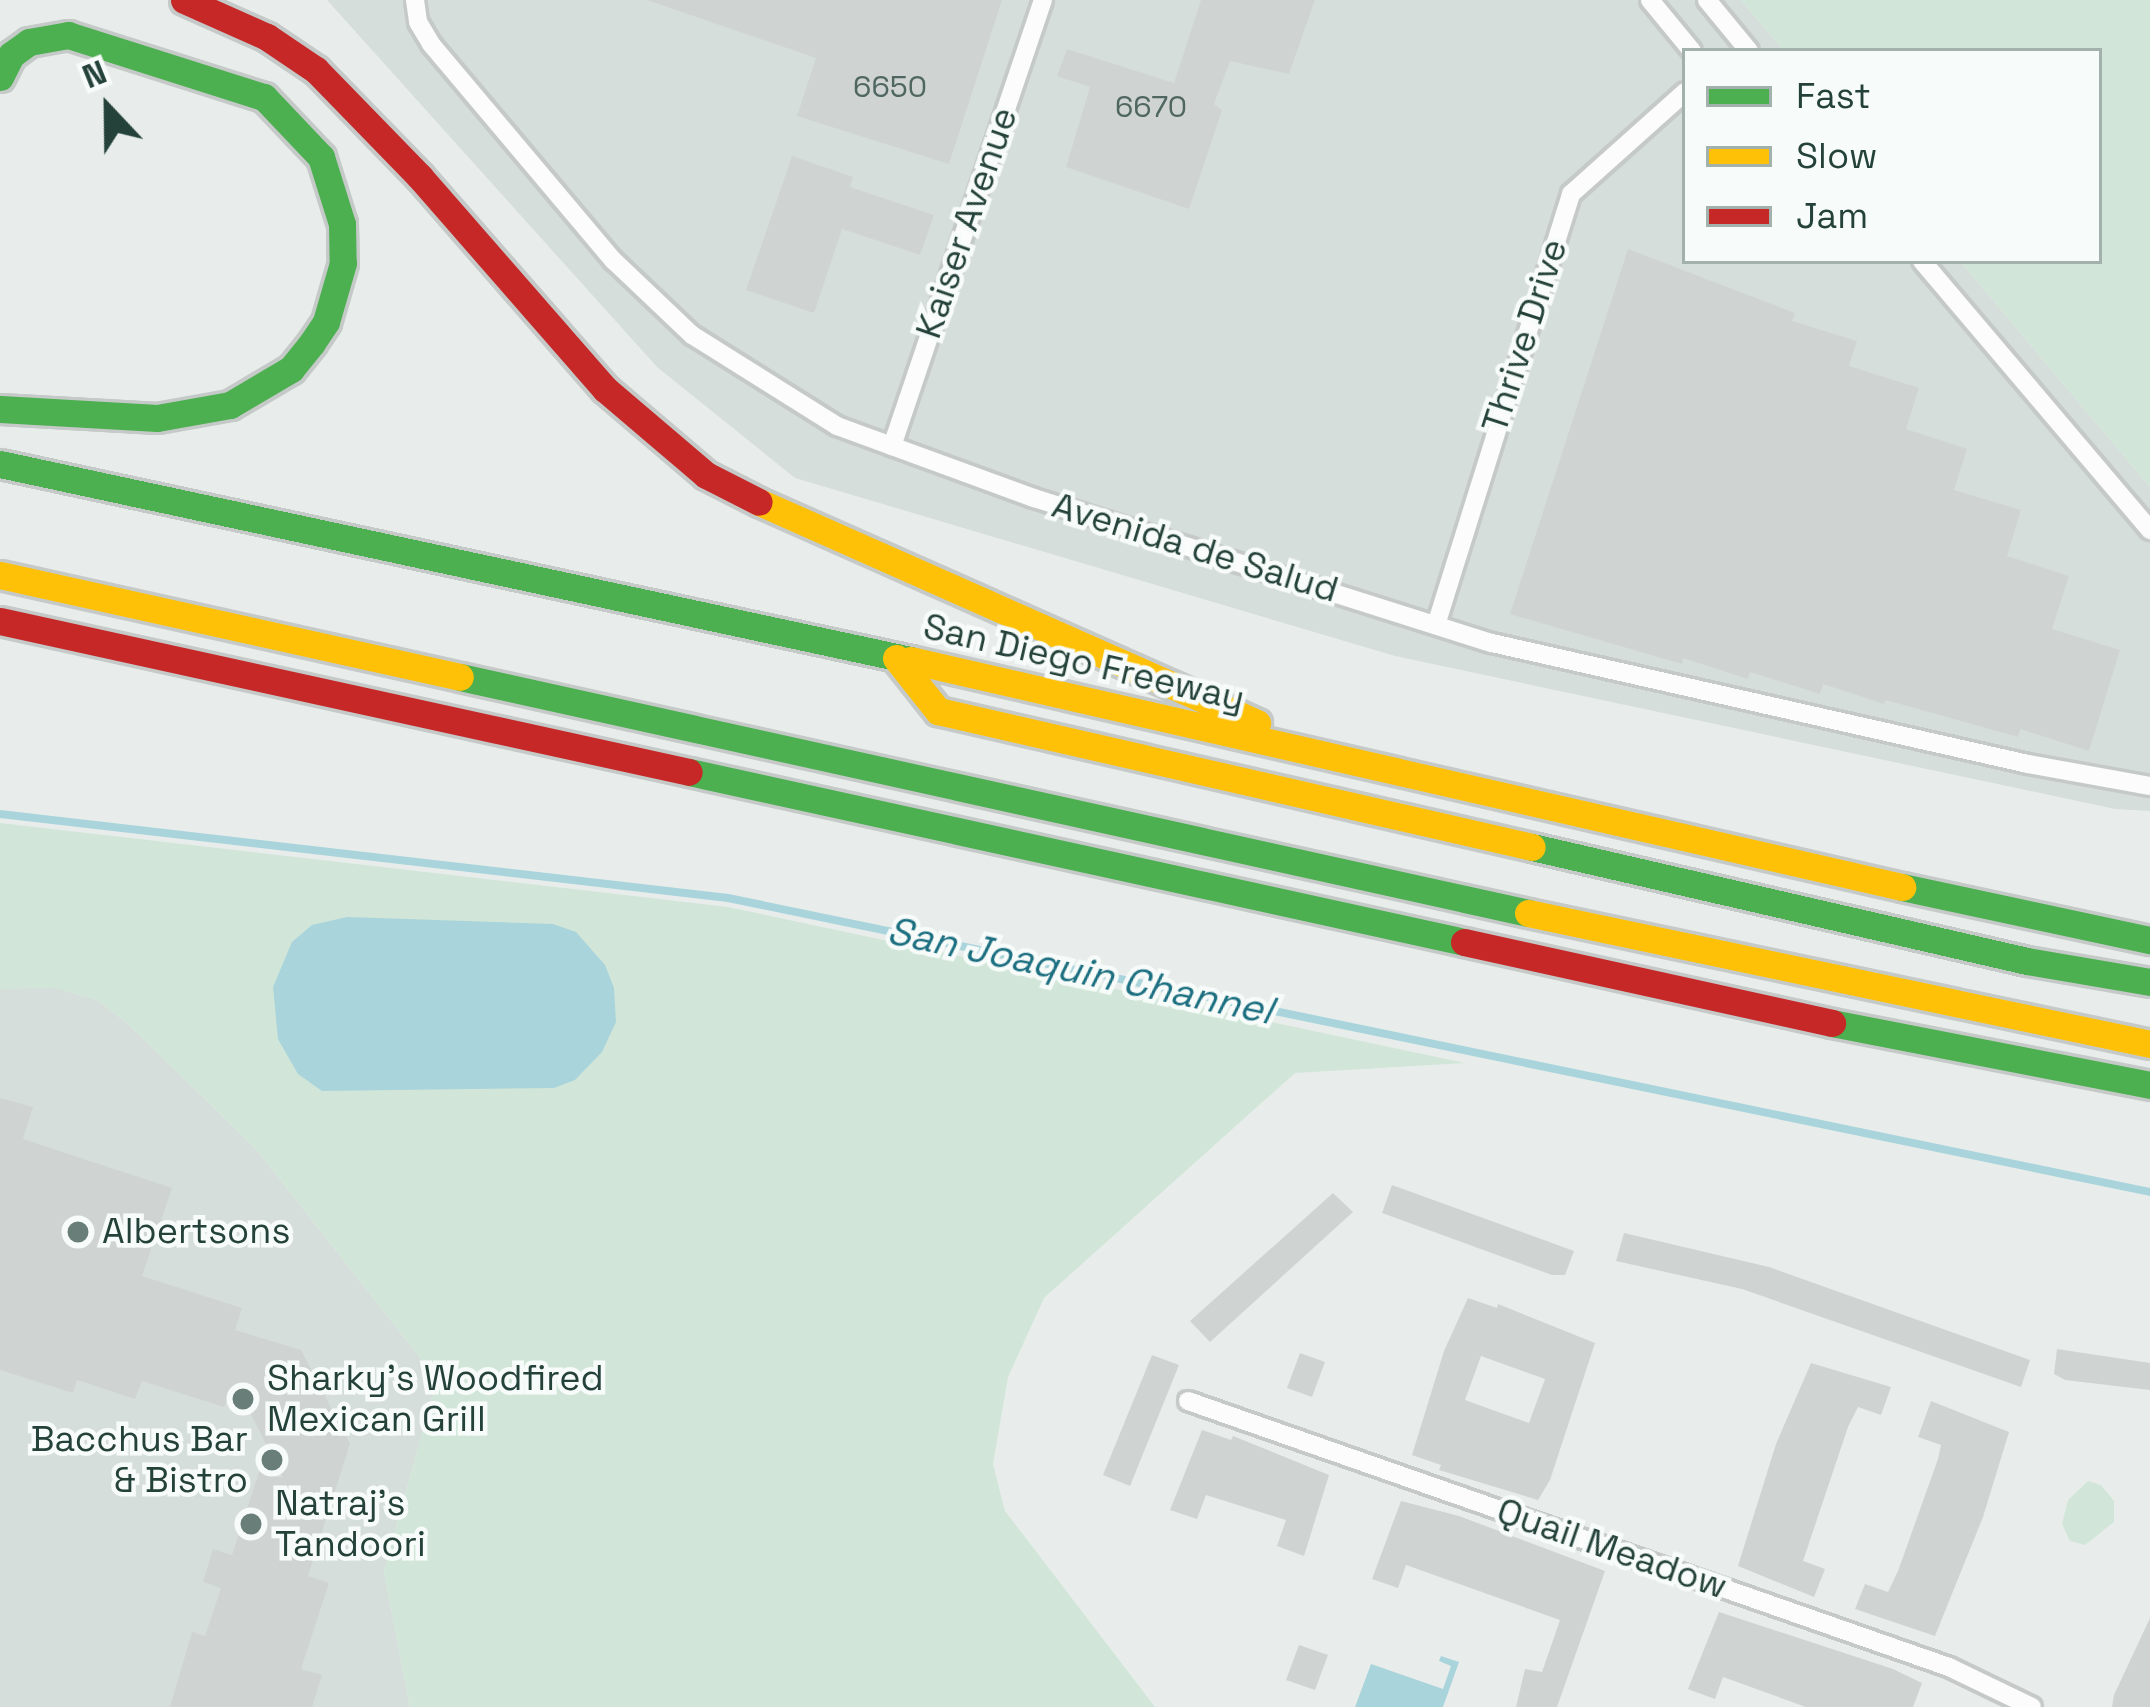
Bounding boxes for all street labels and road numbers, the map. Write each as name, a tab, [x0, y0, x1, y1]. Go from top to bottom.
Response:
street label: Kaiser Avenue	[907, 102, 1027, 344]
street label: Thrive Drive	[1473, 234, 1577, 438]
street label: Avenida de Salud	[1047, 484, 1343, 612]
street label: San Diego Freeway	[919, 605, 1249, 721]
street label: Quail Meadow	[1491, 1489, 1733, 1609]

